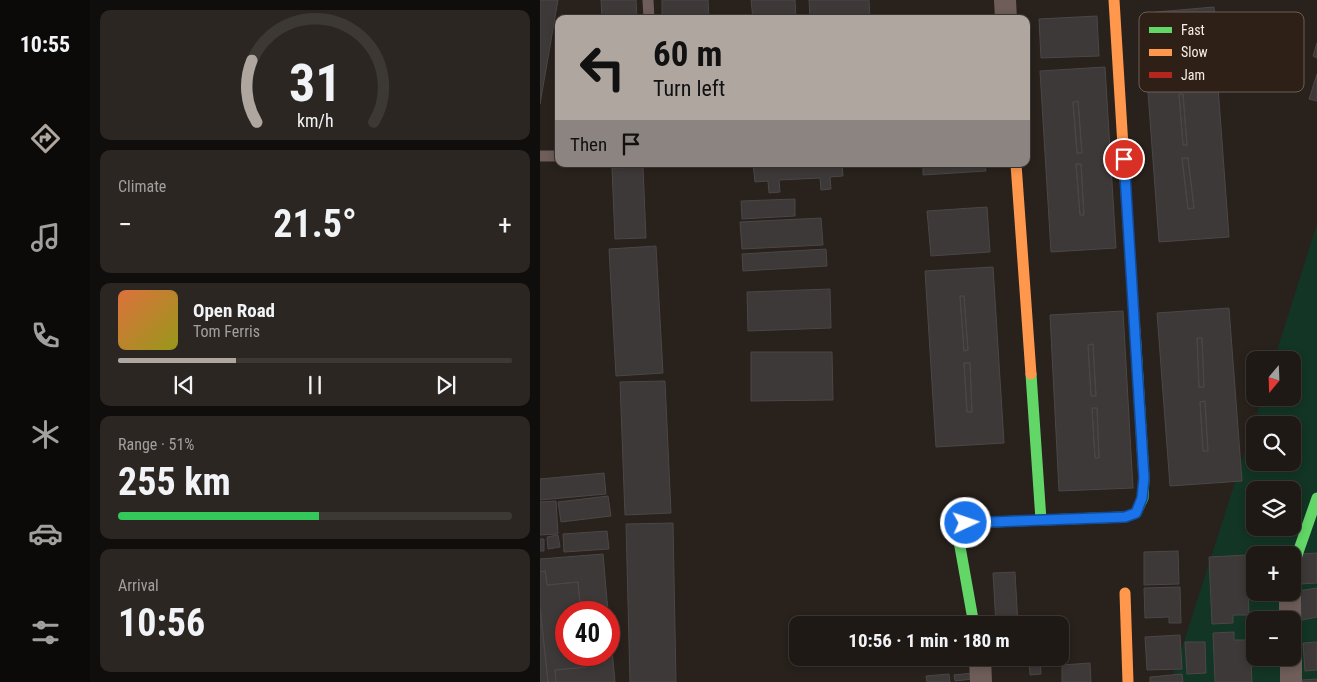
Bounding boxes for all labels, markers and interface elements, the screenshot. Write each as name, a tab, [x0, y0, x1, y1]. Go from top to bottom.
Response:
legend	[1139, 12, 1304, 92]
text: Fast	[1181, 22, 1205, 38]
text: 10:55	[20, 32, 70, 57]
text: 60 m	[653, 34, 722, 75]
icon: left	[570, 35, 635, 100]
text: Slow	[1181, 44, 1208, 60]
text: 31	[289, 53, 341, 114]
text: Jam	[1181, 67, 1205, 83]
text: Turn left	[653, 76, 725, 101]
text: km/h	[297, 110, 333, 131]
icon: directions	[28, 121, 63, 156]
icon: arrive	[617, 130, 645, 158]
text: Then	[570, 133, 607, 156]
pin	[1103, 138, 1145, 180]
icon: arrive	[1110, 145, 1138, 173]
text: Climate	[118, 177, 166, 196]
text: 21.5°	[273, 202, 357, 246]
text: −	[118, 208, 132, 241]
text: +	[498, 208, 512, 241]
icon: music	[28, 220, 63, 255]
text: Open Road	[193, 299, 275, 322]
icon: phone	[28, 318, 63, 353]
text: Tom Ferris	[193, 322, 260, 341]
north arrow	[1246, 351, 1301, 406]
map controls	[1246, 351, 1301, 666]
icon: previous	[170, 371, 198, 399]
icon: pause	[301, 371, 329, 399]
icon: next	[432, 371, 460, 399]
button: search	[1246, 416, 1301, 471]
icon: climate	[28, 417, 63, 452]
text: Range · 51%	[118, 435, 194, 454]
text: 255 km	[118, 460, 231, 504]
button: layers	[1246, 481, 1301, 536]
position arrow	[939, 496, 991, 548]
icon: car	[28, 516, 63, 551]
button: +	[1246, 546, 1301, 601]
text: Arrival	[118, 576, 159, 595]
text: 10:56	[118, 601, 205, 645]
speed limit sign: 40	[555, 601, 620, 666]
button: −	[1246, 611, 1301, 666]
icon: filters	[28, 615, 63, 650]
text: 10:56 · 1 min · 180 m	[848, 629, 1010, 652]

